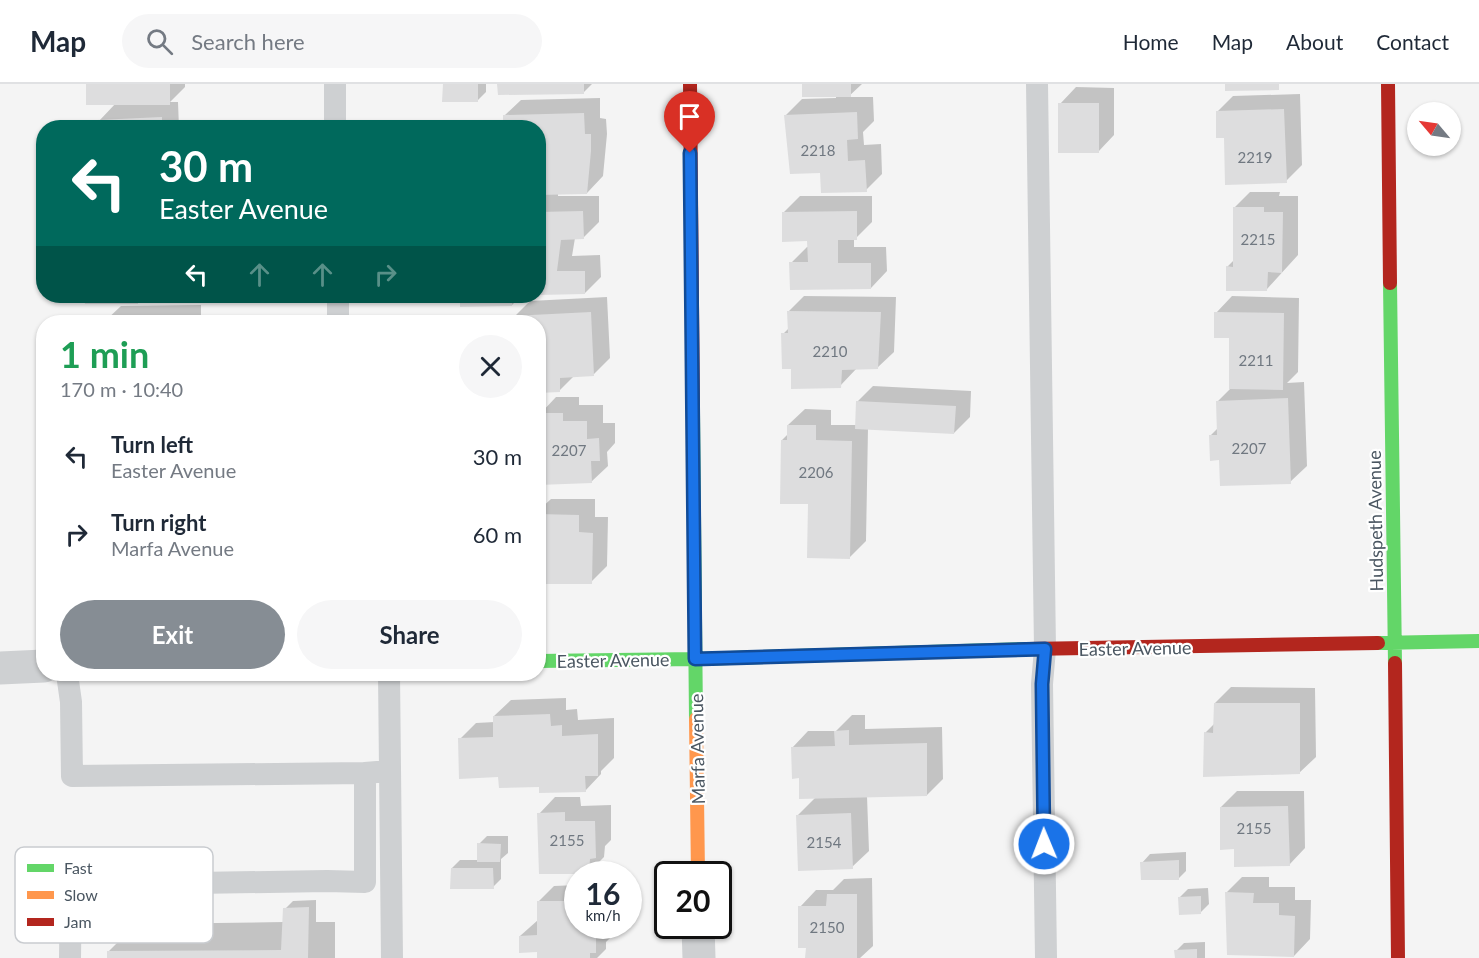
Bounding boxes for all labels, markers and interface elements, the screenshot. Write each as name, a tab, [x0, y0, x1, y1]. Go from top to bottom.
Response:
search box	[122, 14, 542, 68]
text: Map	[30, 24, 86, 58]
icon: search	[143, 25, 176, 58]
text: Search here	[191, 28, 305, 55]
text: Home	[1123, 29, 1179, 54]
text: Map	[1212, 29, 1253, 54]
text: About	[1286, 29, 1343, 54]
text: Contact	[1376, 29, 1449, 54]
pin	[664, 91, 715, 153]
icon: arrive	[673, 100, 706, 133]
north arrow	[1407, 102, 1461, 156]
map controls	[1407, 102, 1461, 156]
text: 30 m	[159, 141, 253, 191]
house number: 2218	[801, 141, 835, 159]
icon: left	[60, 144, 138, 222]
house number: 2219	[1238, 148, 1272, 166]
text: Easter Avenue	[159, 192, 328, 225]
house number: 2215	[1241, 230, 1275, 248]
icon: left	[180, 258, 213, 291]
icon: ahead	[243, 258, 276, 291]
icon: ahead	[306, 258, 339, 291]
icon: right	[369, 258, 402, 291]
text: 1 min	[60, 332, 149, 376]
button: close	[459, 335, 522, 398]
house number: 2210	[813, 342, 848, 360]
house number: 2211	[1239, 351, 1273, 369]
text: 170 m · 10:40	[60, 377, 183, 401]
text: Turn left	[111, 431, 193, 458]
house number: 2207	[1232, 439, 1267, 457]
icon: left	[60, 440, 93, 473]
house number: 2207	[552, 441, 587, 459]
text: 30 m	[473, 443, 522, 470]
street label: Hudspeth Avenue	[1363, 450, 1387, 592]
text: Easter Avenue	[111, 458, 236, 482]
house number: 2206	[799, 463, 834, 481]
text: Turn right	[111, 509, 206, 536]
icon: right	[60, 518, 93, 551]
text: 60 m	[473, 521, 522, 548]
text: Marfa Avenue	[111, 536, 234, 560]
button: Exit	[60, 600, 285, 669]
button: Share	[297, 600, 522, 669]
street label: Easter Avenue	[1078, 636, 1192, 660]
street label: Easter Avenue	[556, 648, 670, 672]
street label: Marfa Avenue	[685, 693, 709, 805]
position arrow	[1012, 812, 1076, 876]
house number: 2155	[1237, 819, 1271, 837]
house number: 2155	[550, 831, 584, 849]
house number: 2154	[807, 833, 842, 851]
legend	[15, 847, 213, 943]
text: Fast	[64, 858, 93, 877]
speed limit sign: 20	[654, 861, 732, 939]
text: 16	[586, 875, 620, 911]
text: Slow	[64, 885, 98, 904]
text: km/h	[585, 906, 621, 924]
text: Jam	[64, 912, 92, 931]
house number: 2150	[810, 918, 845, 936]

